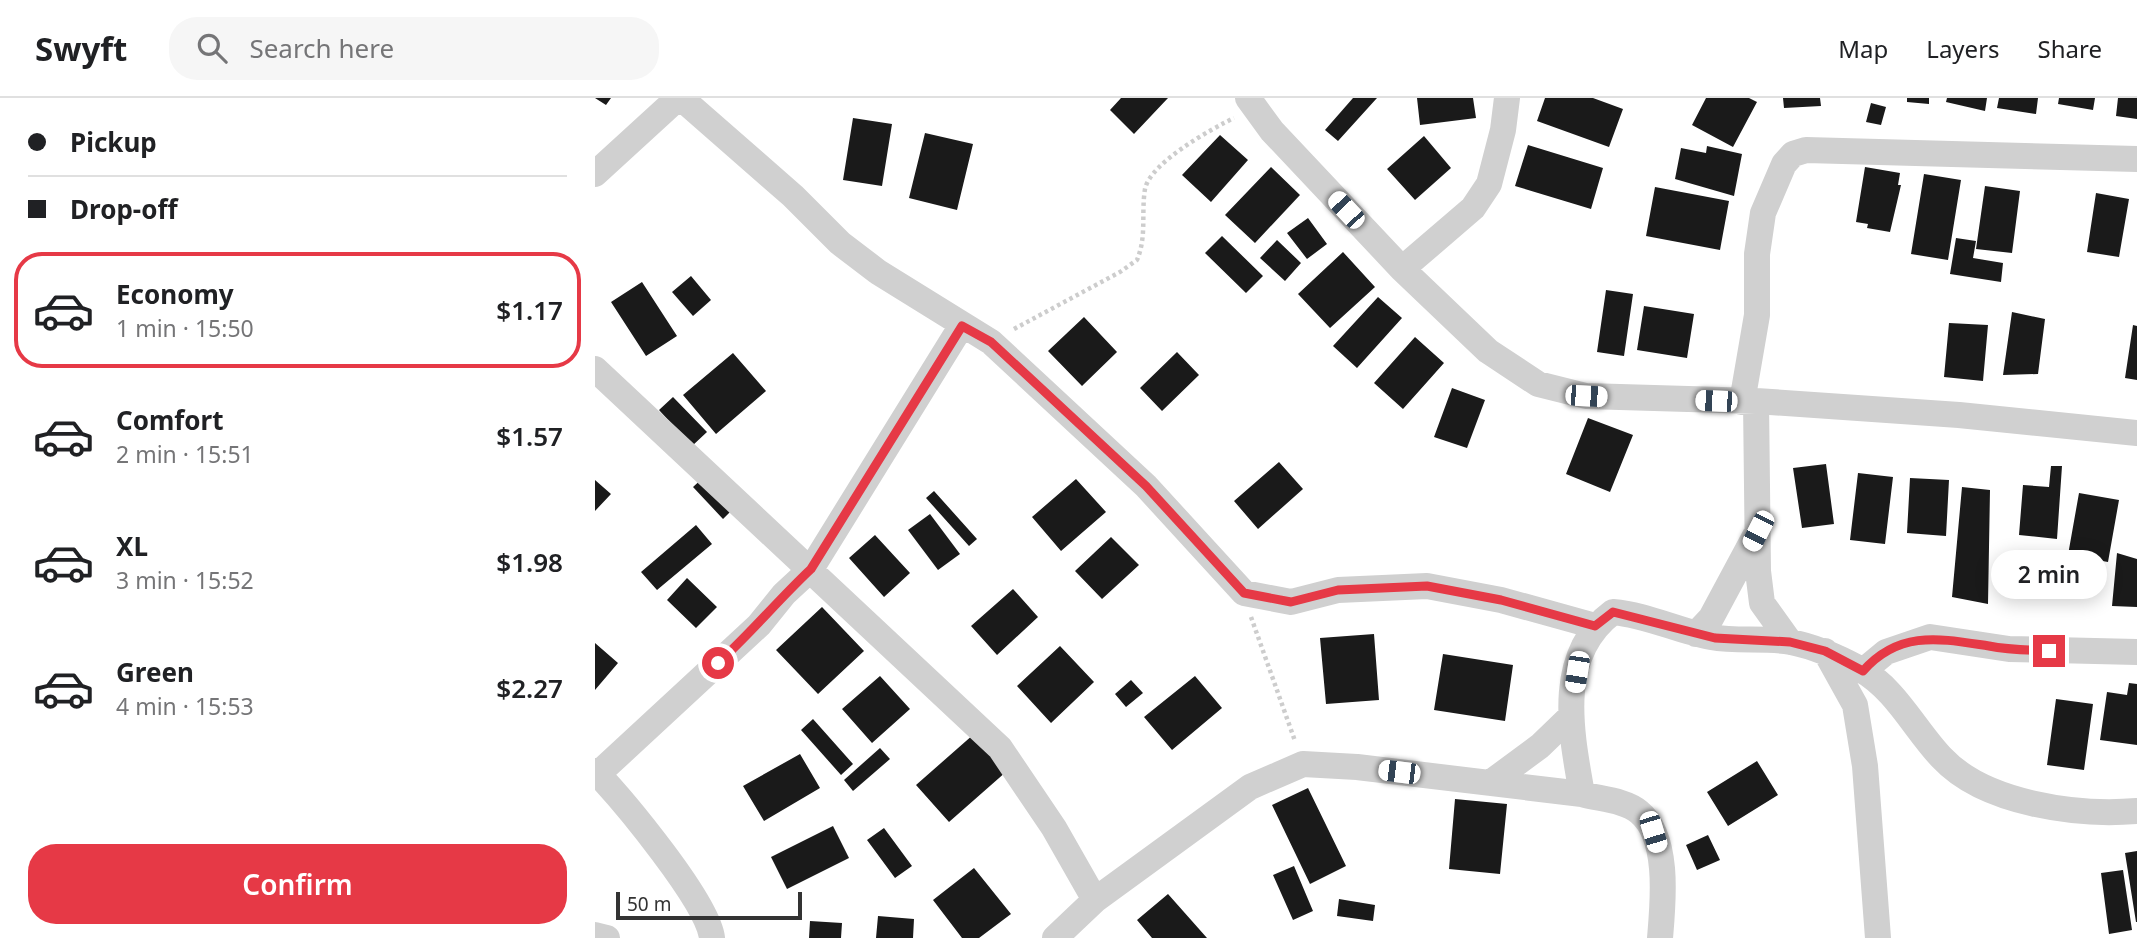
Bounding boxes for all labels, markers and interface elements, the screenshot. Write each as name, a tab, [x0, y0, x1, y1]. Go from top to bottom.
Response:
search box	[169, 17, 659, 80]
text: Swyft	[35, 26, 127, 71]
icon: search	[193, 29, 231, 67]
text: Search here	[249, 30, 394, 66]
text: Map	[1838, 32, 1888, 65]
text: Layers	[1926, 32, 2000, 65]
text: Share	[2038, 32, 2102, 65]
text: Pickup	[70, 124, 157, 160]
car	[1324, 187, 1369, 233]
text: Drop-off	[70, 191, 177, 227]
text: Economy	[116, 276, 234, 312]
icon: car	[32, 279, 95, 342]
text: $1.17	[496, 292, 563, 328]
text: 1 min · 15:50	[116, 312, 254, 344]
car	[1565, 384, 1608, 408]
car	[1695, 390, 1738, 412]
text: Comfort	[116, 402, 224, 438]
icon: car	[32, 405, 95, 468]
text: $1.57	[496, 418, 563, 454]
text: 2 min · 15:51	[116, 438, 254, 470]
car	[1740, 508, 1777, 554]
text: XL	[116, 528, 148, 564]
icon: car	[32, 531, 95, 594]
text: $1.98	[496, 544, 563, 580]
callout: 2 min	[1991, 550, 2107, 598]
text: 2 min	[2018, 558, 2080, 590]
text: 3 min · 15:52	[116, 564, 254, 596]
route end	[2033, 635, 2065, 667]
route start	[702, 647, 734, 679]
car	[1564, 650, 1591, 694]
text: Green	[116, 654, 194, 690]
icon: car	[32, 657, 95, 720]
text: $2.27	[496, 670, 563, 706]
text: 4 min · 15:53	[116, 690, 254, 722]
car	[1377, 759, 1422, 785]
car	[1637, 809, 1670, 855]
button: Confirm	[28, 844, 567, 924]
scale bar	[616, 889, 801, 921]
text: 50 m	[627, 891, 671, 917]

